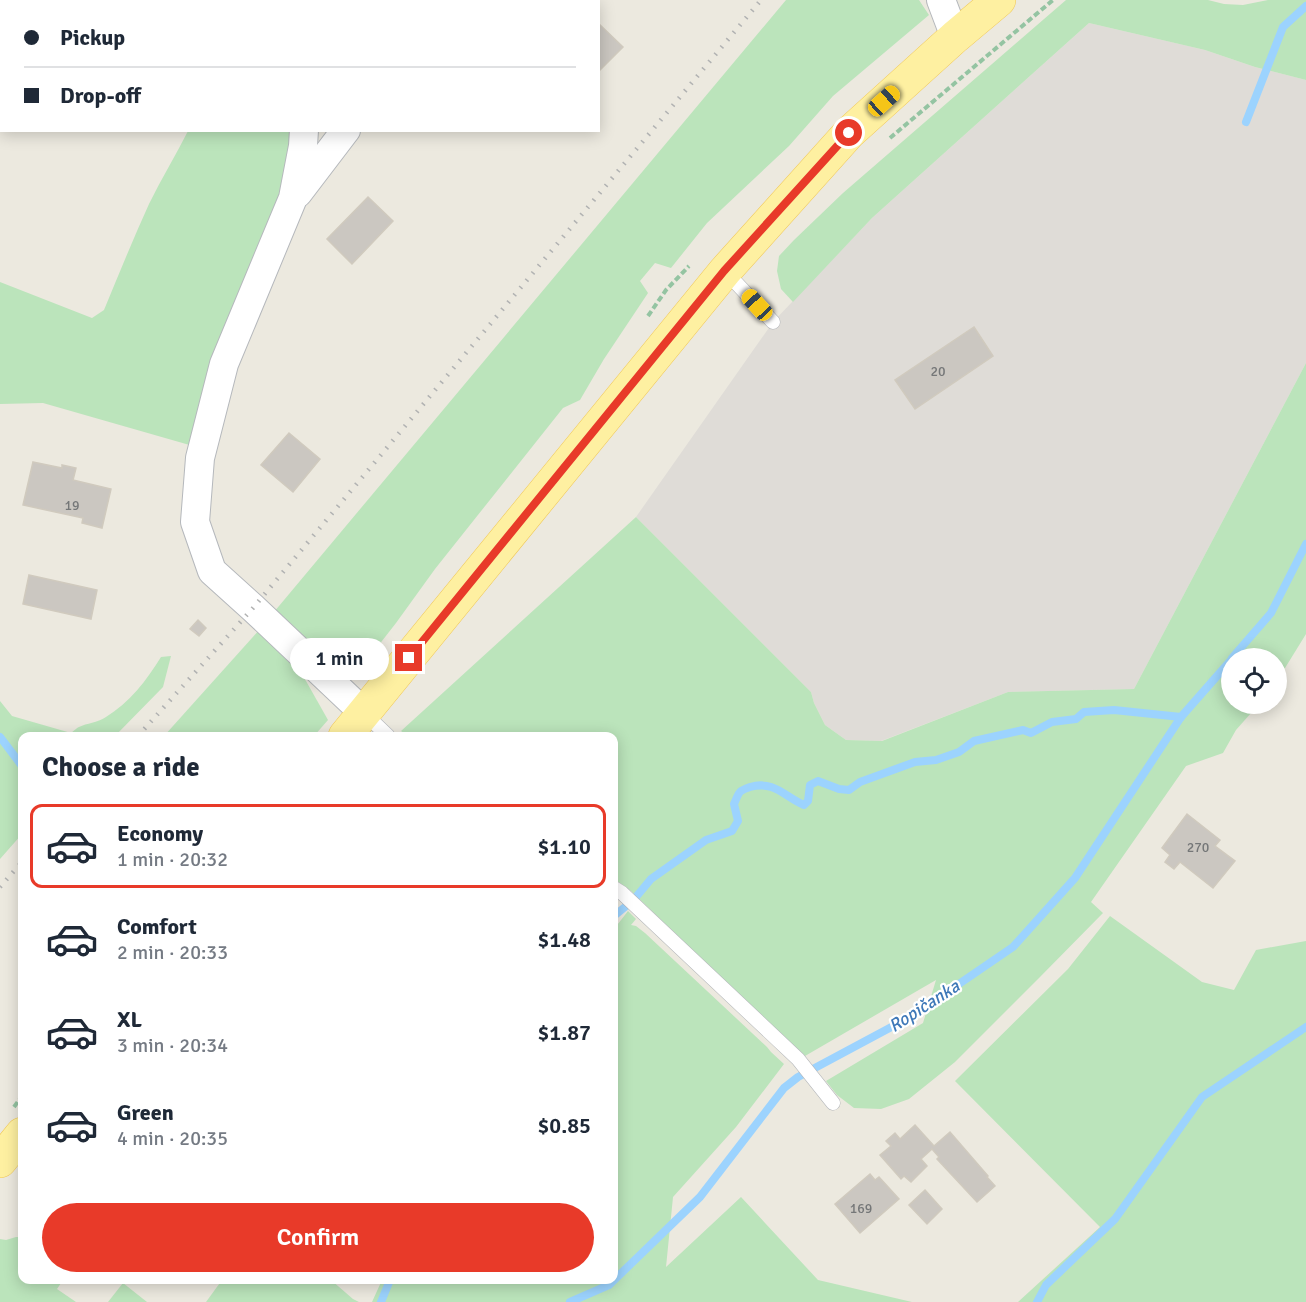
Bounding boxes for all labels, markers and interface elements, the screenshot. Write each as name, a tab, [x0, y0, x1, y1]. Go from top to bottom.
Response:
text: Pickup	[60, 24, 125, 51]
text: Drop-off	[60, 82, 141, 109]
car	[865, 82, 903, 120]
route start	[835, 119, 862, 146]
car	[738, 286, 776, 324]
house number: 20	[930, 363, 946, 380]
house number: 19	[64, 497, 80, 514]
callout: 1 min	[289, 637, 388, 679]
route end	[395, 644, 422, 671]
text: 1 min	[316, 646, 363, 671]
map controls	[1221, 648, 1287, 714]
button: locate	[1221, 648, 1287, 714]
text: Choose a ride	[42, 751, 200, 784]
icon: car	[45, 819, 99, 873]
text: Economy	[117, 820, 203, 847]
text: $1.10	[537, 833, 591, 860]
house number: 270	[1187, 839, 1209, 856]
text: 1 min · 20:32	[117, 847, 228, 872]
icon: car	[45, 912, 99, 966]
text: Comfort	[117, 913, 197, 940]
text: $1.48	[537, 926, 591, 953]
text: 2 min · 20:33	[117, 940, 228, 965]
water label: Ropičanka	[884, 975, 964, 1037]
icon: car	[45, 1005, 99, 1059]
text: XL	[117, 1006, 142, 1033]
text: $1.87	[537, 1019, 591, 1046]
text: 3 min · 20:34	[117, 1033, 228, 1058]
icon: car	[45, 1098, 99, 1152]
text: Green	[117, 1099, 174, 1126]
text: $0.85	[537, 1112, 591, 1139]
text: 4 min · 20:35	[117, 1126, 228, 1151]
house number: 169	[850, 1200, 872, 1217]
button: Confirm	[42, 1203, 594, 1272]

